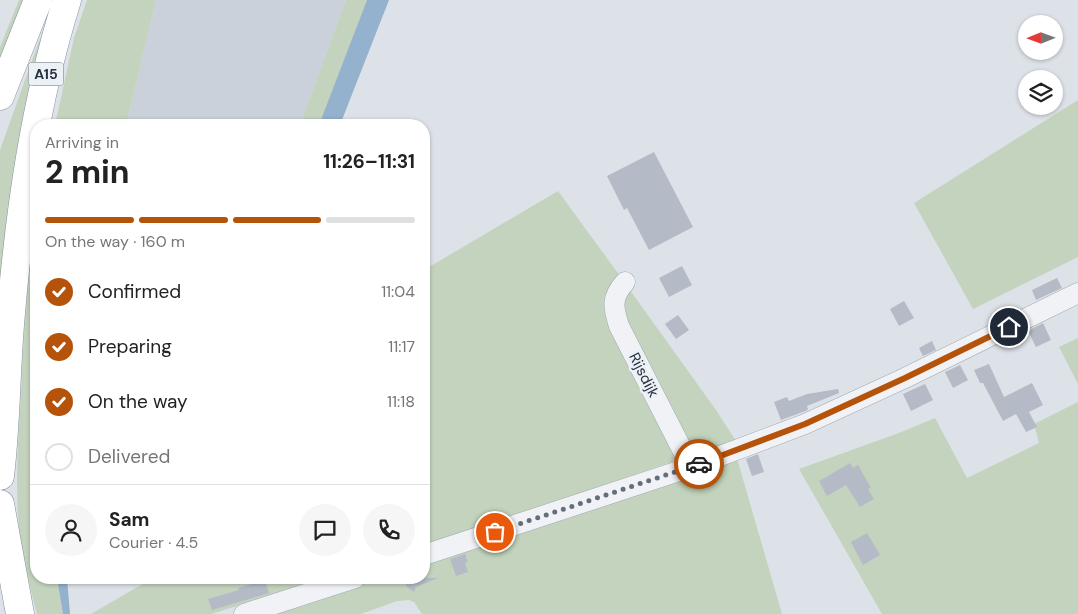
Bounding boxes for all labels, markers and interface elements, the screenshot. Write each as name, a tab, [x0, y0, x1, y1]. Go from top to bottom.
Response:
north arrow	[1018, 15, 1062, 60]
map controls	[1018, 15, 1063, 115]
road number: A15	[28, 62, 64, 86]
button: layers	[1018, 70, 1063, 115]
text: Arriving in	[45, 132, 119, 153]
text: 11:26–11:31	[323, 149, 415, 174]
text: 2 min	[45, 151, 130, 193]
text: On the way · 160 m	[45, 231, 185, 252]
icon: check	[45, 278, 73, 306]
text: Confirmed	[88, 279, 181, 304]
text: 11:04	[381, 281, 415, 302]
pin	[988, 306, 1030, 348]
icon: home	[995, 313, 1023, 341]
icon: check	[45, 333, 73, 361]
text: Preparing	[88, 334, 172, 359]
text: 11:17	[388, 336, 415, 357]
street label: Rijsdijk	[624, 349, 664, 401]
icon: check	[45, 388, 73, 416]
text: On the way	[88, 389, 188, 414]
text: 11:18	[387, 391, 415, 412]
courier	[674, 439, 724, 489]
text: Delivered	[88, 444, 170, 469]
icon: car	[685, 450, 713, 478]
button: person	[45, 504, 97, 556]
button: chat	[299, 504, 351, 556]
button: phone	[363, 504, 415, 556]
text: Sam	[109, 507, 150, 532]
pin	[474, 511, 516, 553]
icon: bag	[481, 518, 509, 546]
text: Courier · 4.5	[109, 532, 198, 553]

